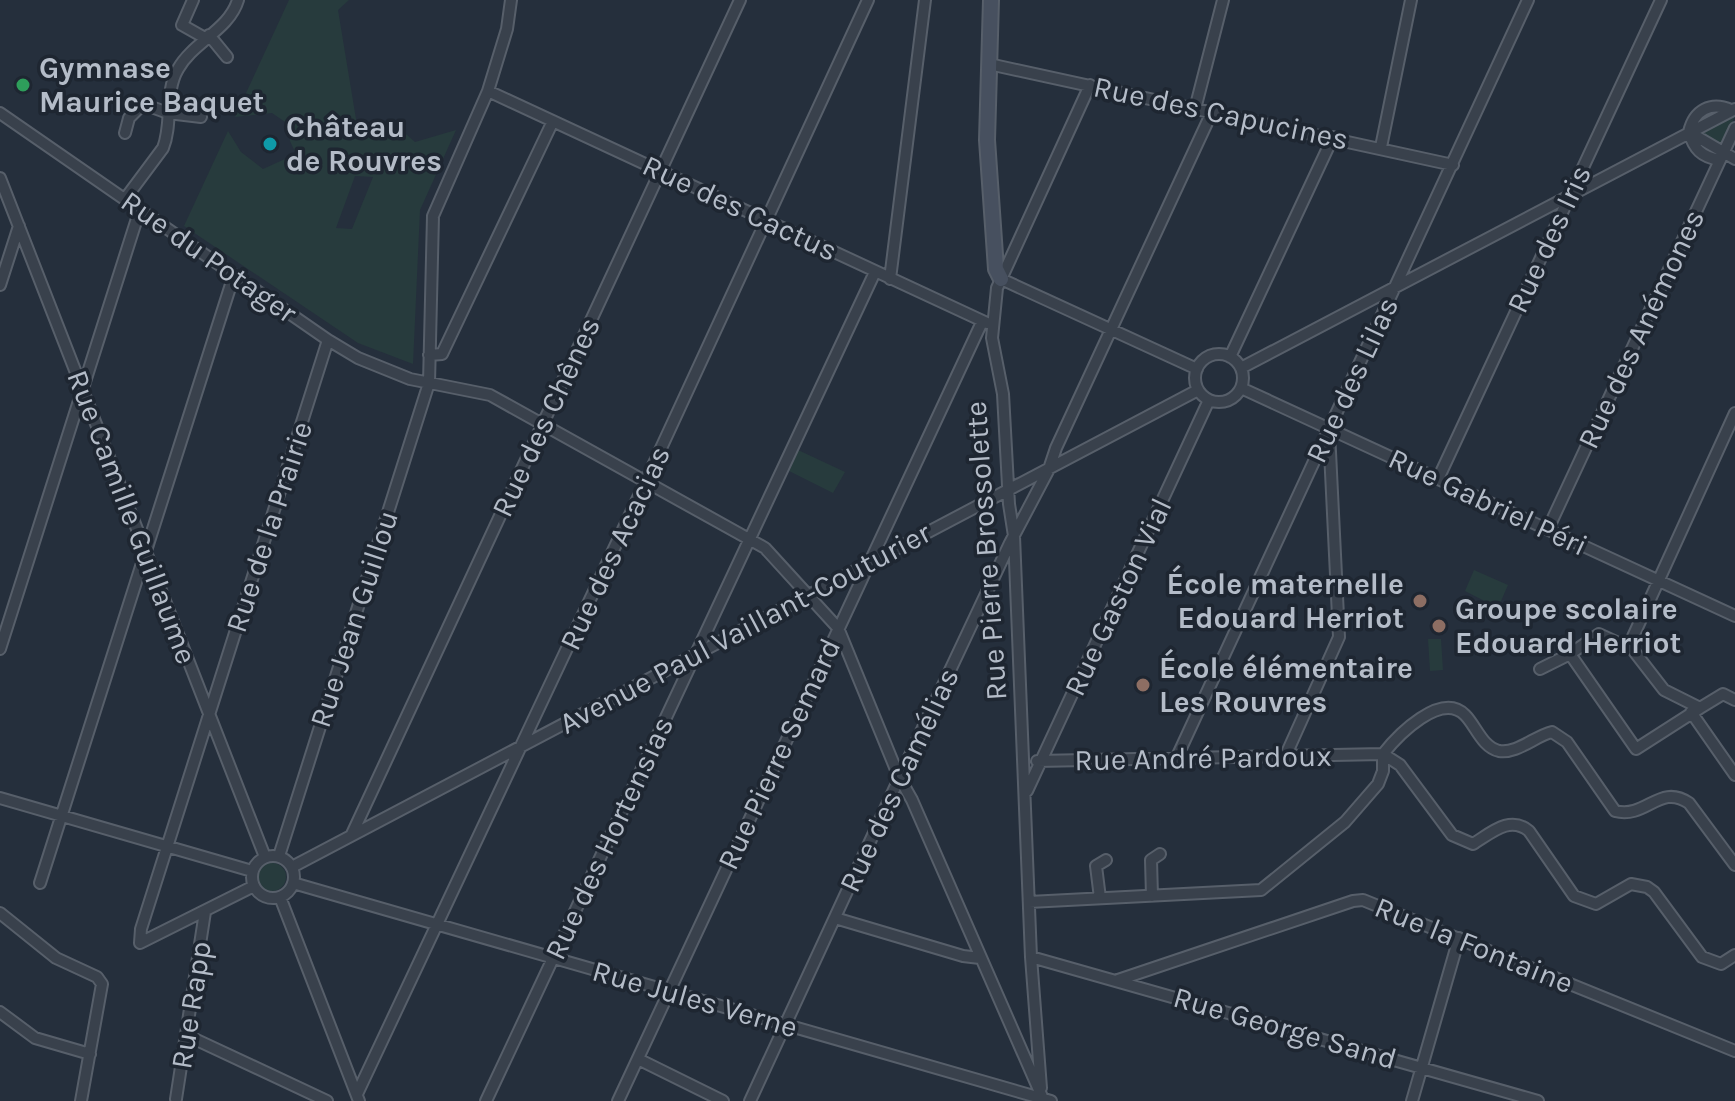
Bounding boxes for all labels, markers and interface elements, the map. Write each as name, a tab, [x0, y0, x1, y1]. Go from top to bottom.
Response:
place label: Gymnase Maurice Baquet	[39, 50, 265, 120]
street label: Rue des Capucines	[1090, 68, 1352, 158]
marker: Gymnase Maurice Baquet	[14, 76, 32, 94]
place label: Château de Rouvres	[286, 109, 442, 179]
marker: Château de Rouvres	[261, 135, 279, 153]
street label: Rue des Cactus	[637, 147, 843, 269]
street label: Rue des Iris	[1499, 159, 1599, 319]
street label: Rue du Potager	[114, 183, 304, 331]
street label: Rue des Anémones	[1570, 204, 1712, 454]
street label: Rue des Lilas	[1298, 291, 1406, 469]
street label: Rue des Chênes	[484, 311, 608, 523]
street label: Rue Camille Guillaume	[59, 365, 205, 669]
street label: Rue Pierre Brossolette	[958, 400, 1014, 702]
street label: Rue de la Prairie	[218, 417, 320, 637]
street label: Rue des Acacias	[552, 440, 678, 656]
street label: Rue Gabriel Péri	[1383, 440, 1593, 564]
street label: Rue Gaston Vial	[1056, 492, 1180, 702]
street label: Rue Jean Guillou	[302, 506, 406, 732]
street label: Avenue Paul Vaillant-Couturier	[553, 514, 937, 741]
place label: École maternelle Edouard Herriot	[1167, 564, 1404, 636]
place label: Groupe scolaire Edouard Herriot	[1455, 591, 1682, 661]
marker: École maternelle Edouard Herriot	[1411, 592, 1429, 610]
marker: Groupe scolaire Edouard Herriot	[1430, 617, 1448, 635]
street label: Rue Pierre Semard	[710, 633, 848, 875]
place label: École élémentaire Les Rouvres	[1159, 648, 1413, 720]
street label: Rue des Camélias	[831, 662, 967, 898]
marker: École élémentaire Les Rouvres	[1134, 676, 1152, 694]
street label: Rue des Hortensias	[537, 711, 681, 965]
street label: Rue André Pardoux	[1074, 738, 1332, 778]
street label: Rue la Fontaine	[1370, 889, 1578, 1001]
street label: Rue Rapp	[163, 938, 219, 1072]
street label: Rue Jules Verne	[588, 953, 802, 1045]
street label: Rue George Sand	[1169, 979, 1401, 1077]

